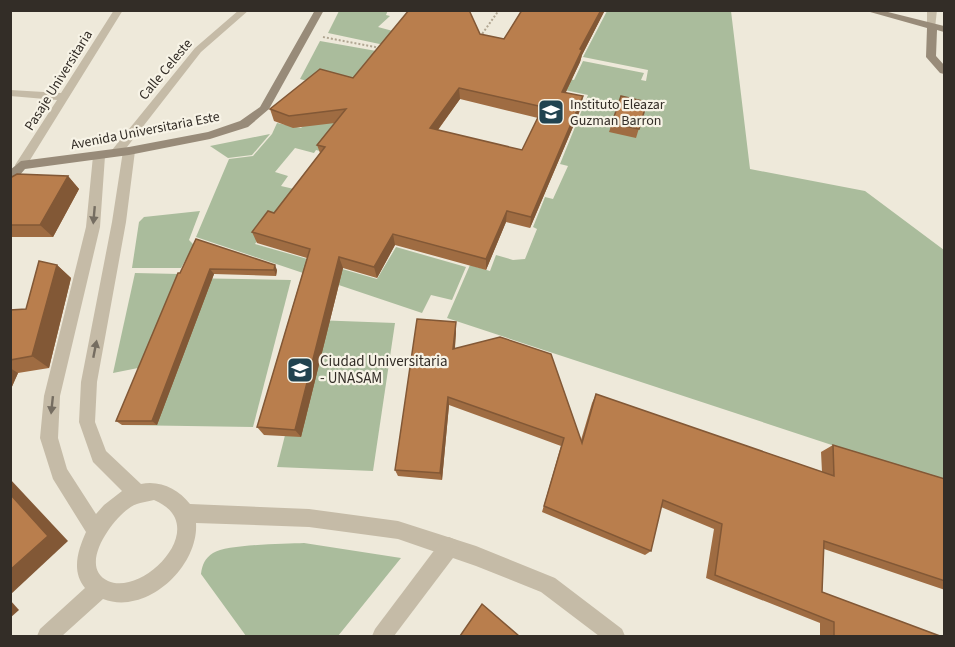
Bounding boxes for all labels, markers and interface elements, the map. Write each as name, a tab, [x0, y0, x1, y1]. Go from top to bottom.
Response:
street label: Pasaje Universitaria	[20, 26, 98, 135]
street label: Calle Celeste	[134, 35, 197, 105]
place label: Instituto Eleazar Guzman Barron	[570, 95, 665, 131]
school or university icon: Instituto Eleazar Guzman Barron	[536, 97, 566, 127]
street label: Avenida Universitaria Este	[69, 107, 221, 155]
one-way arrow	[89, 205, 99, 224]
one-way arrow	[91, 339, 100, 358]
place label: Ciudad Universitaria - UNASAM	[320, 351, 447, 389]
school or university icon: Ciudad Universitaria - UNASAM	[285, 355, 315, 385]
one-way arrow	[47, 395, 57, 414]

